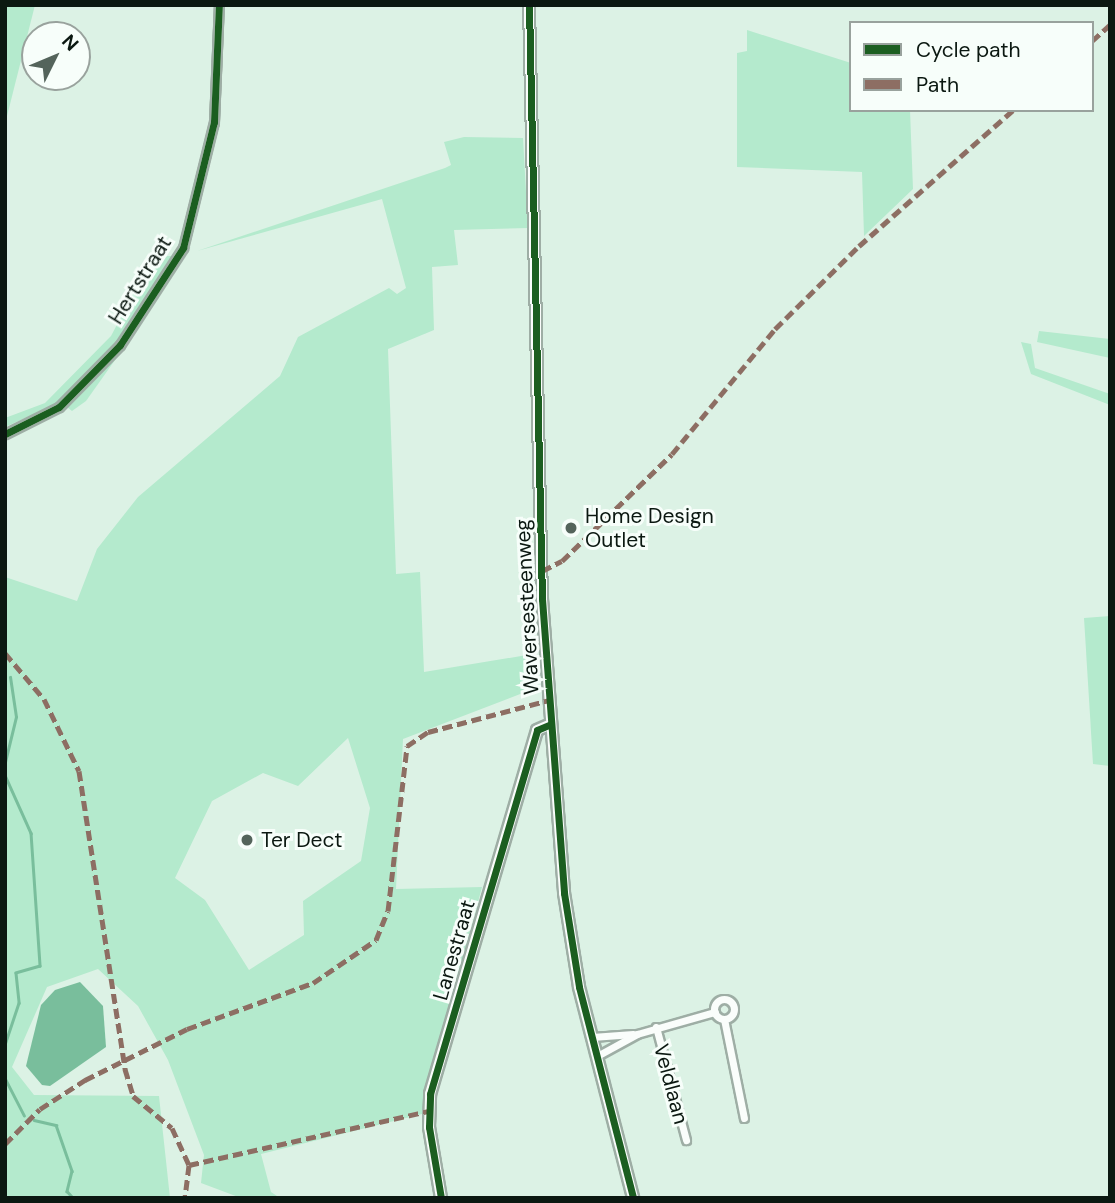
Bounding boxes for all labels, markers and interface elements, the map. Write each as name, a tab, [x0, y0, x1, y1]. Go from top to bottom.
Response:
north arrow	[21, 21, 91, 91]
legend	[849, 21, 1094, 112]
text: N	[56, 29, 84, 56]
text: Cycle path	[916, 36, 1021, 64]
text: Path	[916, 71, 959, 99]
street label: Hertstraat	[103, 231, 177, 329]
place label: Home Design Outlet	[585, 503, 714, 553]
street label: Waversesteenweg	[510, 518, 544, 696]
marker: Home Design Outlet	[563, 520, 579, 536]
place label: Ter Dect	[261, 827, 343, 853]
marker: Ter Dect	[239, 832, 255, 848]
street label: Lanestraat	[428, 897, 480, 1003]
street label: Veldlaan	[648, 1041, 694, 1127]

